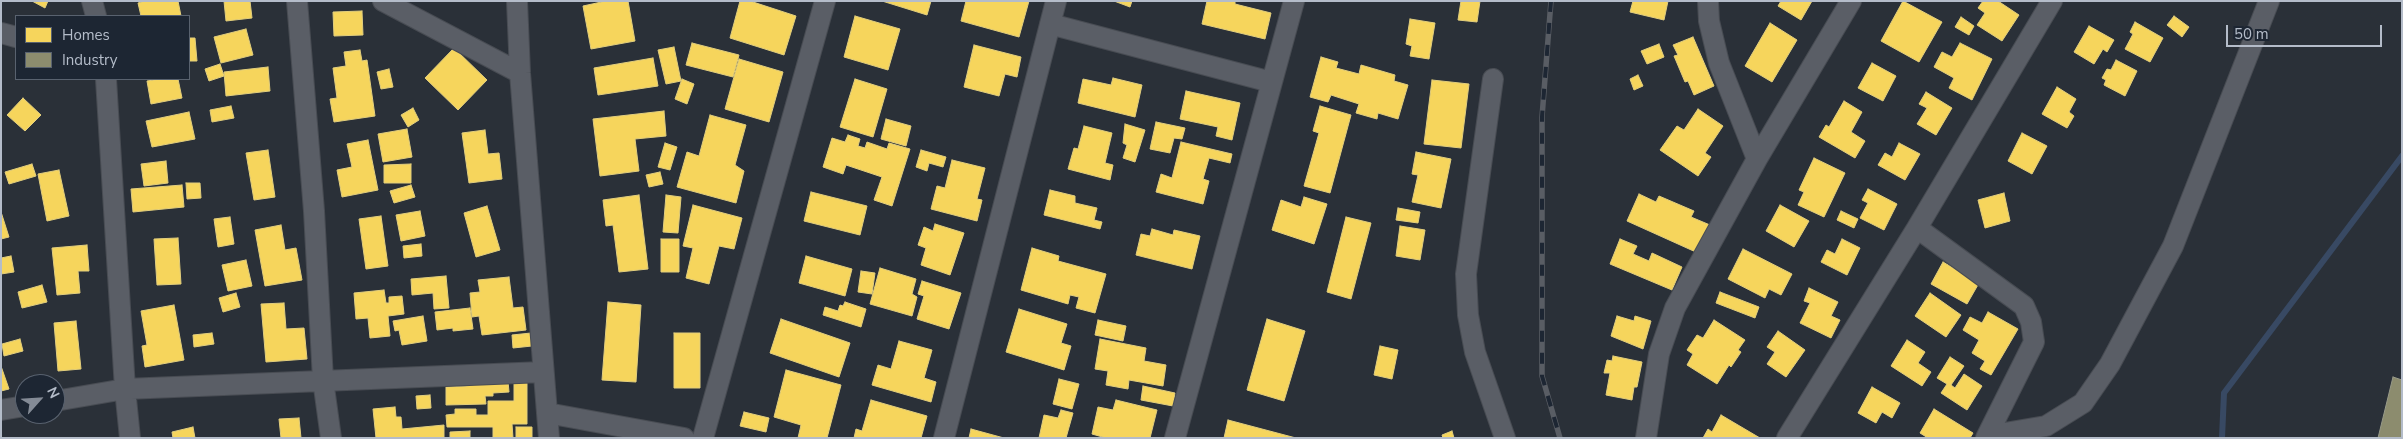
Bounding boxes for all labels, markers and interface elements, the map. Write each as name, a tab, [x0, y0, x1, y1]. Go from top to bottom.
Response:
legend	[15, 15, 190, 80]
scale bar	[2228, 15, 2384, 47]
text: 50 m	[2234, 24, 2269, 44]
text: Homes	[62, 25, 110, 45]
text: Industry	[62, 50, 117, 70]
north arrow	[15, 374, 65, 424]
text: N	[42, 384, 64, 402]

